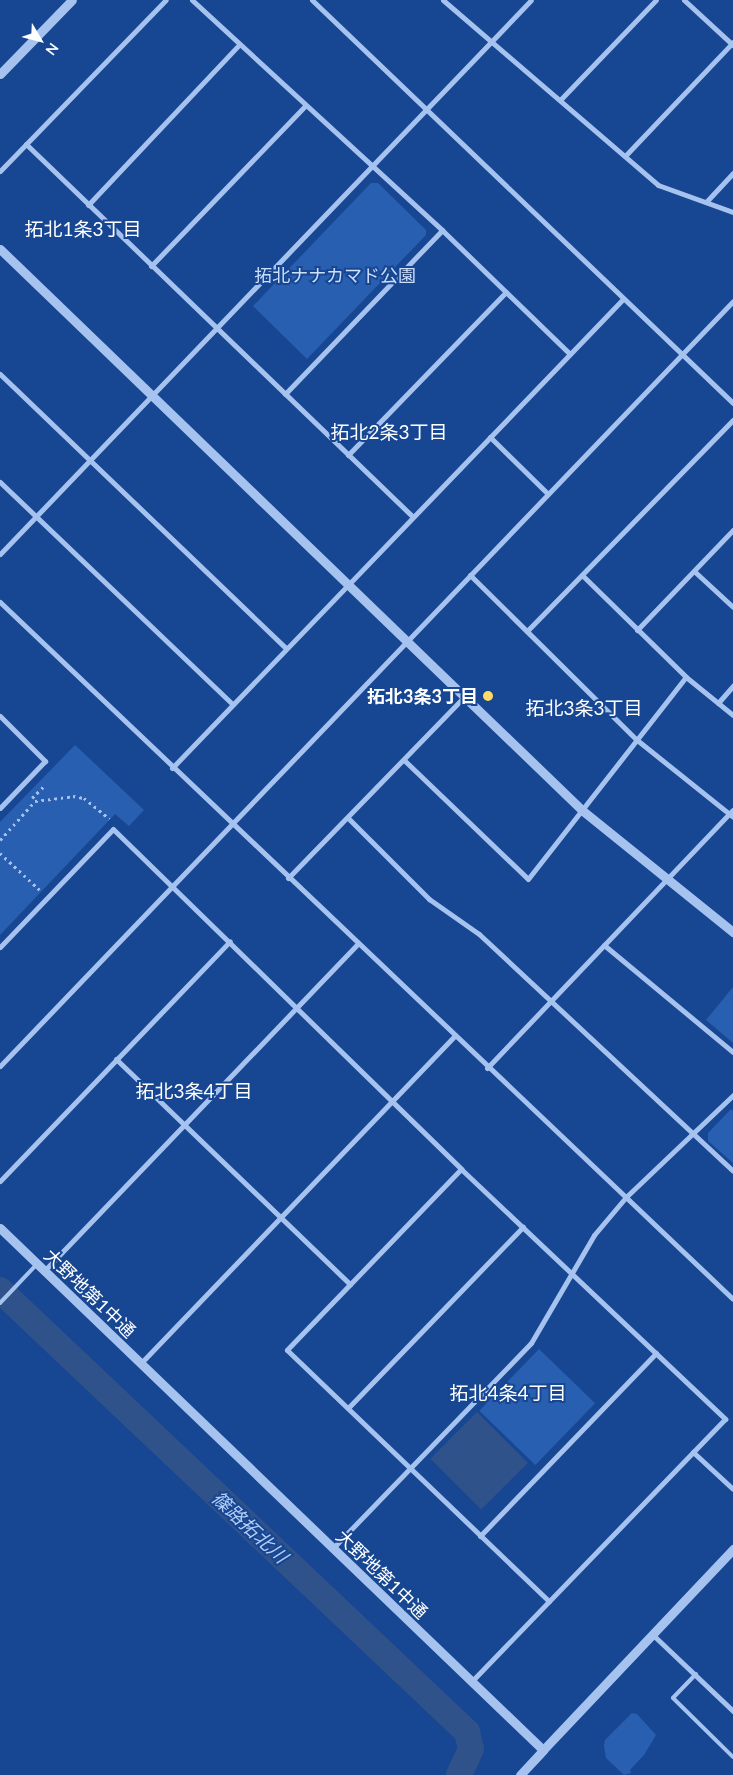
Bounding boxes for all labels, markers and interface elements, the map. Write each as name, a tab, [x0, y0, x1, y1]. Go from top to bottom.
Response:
north arrow	[15, 15, 65, 65]
text: N	[42, 40, 62, 59]
district label: 拓北1条3丁目	[24, 218, 142, 240]
park label: 拓北ナナカマド公園	[254, 264, 416, 286]
district label: 拓北2条3丁目	[330, 421, 448, 443]
place label: 拓北3条3丁目	[367, 685, 478, 707]
marker: 拓北3条3丁目	[482, 690, 494, 702]
district label: 拓北3条3丁目	[525, 697, 643, 719]
district label: 拓北3条4丁目	[135, 1080, 253, 1102]
street label: 大野地第1中通	[40, 1244, 140, 1342]
district label: 拓北4条4丁目	[449, 1382, 567, 1404]
water label: 篠路拓北川	[207, 1486, 293, 1568]
street label: 大野地第1中通	[332, 1525, 432, 1623]

